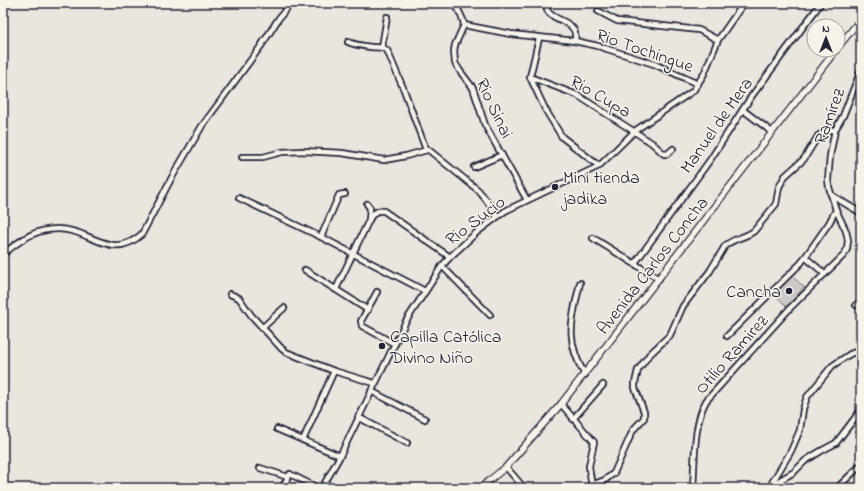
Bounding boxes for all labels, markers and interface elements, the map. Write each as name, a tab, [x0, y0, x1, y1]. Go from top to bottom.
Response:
north arrow	[806, 18, 846, 58]
text: N	[822, 21, 830, 37]
street label: Rio Tochingue	[592, 23, 697, 82]
street label: Rio Cupa	[565, 70, 635, 126]
street label: Manuel de Mera	[675, 73, 761, 180]
street label: Rio Sinai	[468, 74, 518, 143]
street label: Ramírez	[809, 85, 853, 148]
place label: Mini tienda jadika	[561, 166, 640, 213]
marker: Mini tienda jadika	[550, 182, 560, 192]
street label: Rio Sucio	[441, 190, 512, 253]
street label: Avenida Carlos Concha	[591, 192, 716, 341]
place label: Cancha	[726, 280, 781, 306]
marker: Cancha	[784, 286, 794, 296]
street label: Otilio Ramirez	[690, 309, 776, 401]
place label: Capilla Católica Divino Niño	[389, 325, 501, 372]
marker: Capilla Católica Divino Niño	[377, 341, 387, 351]

